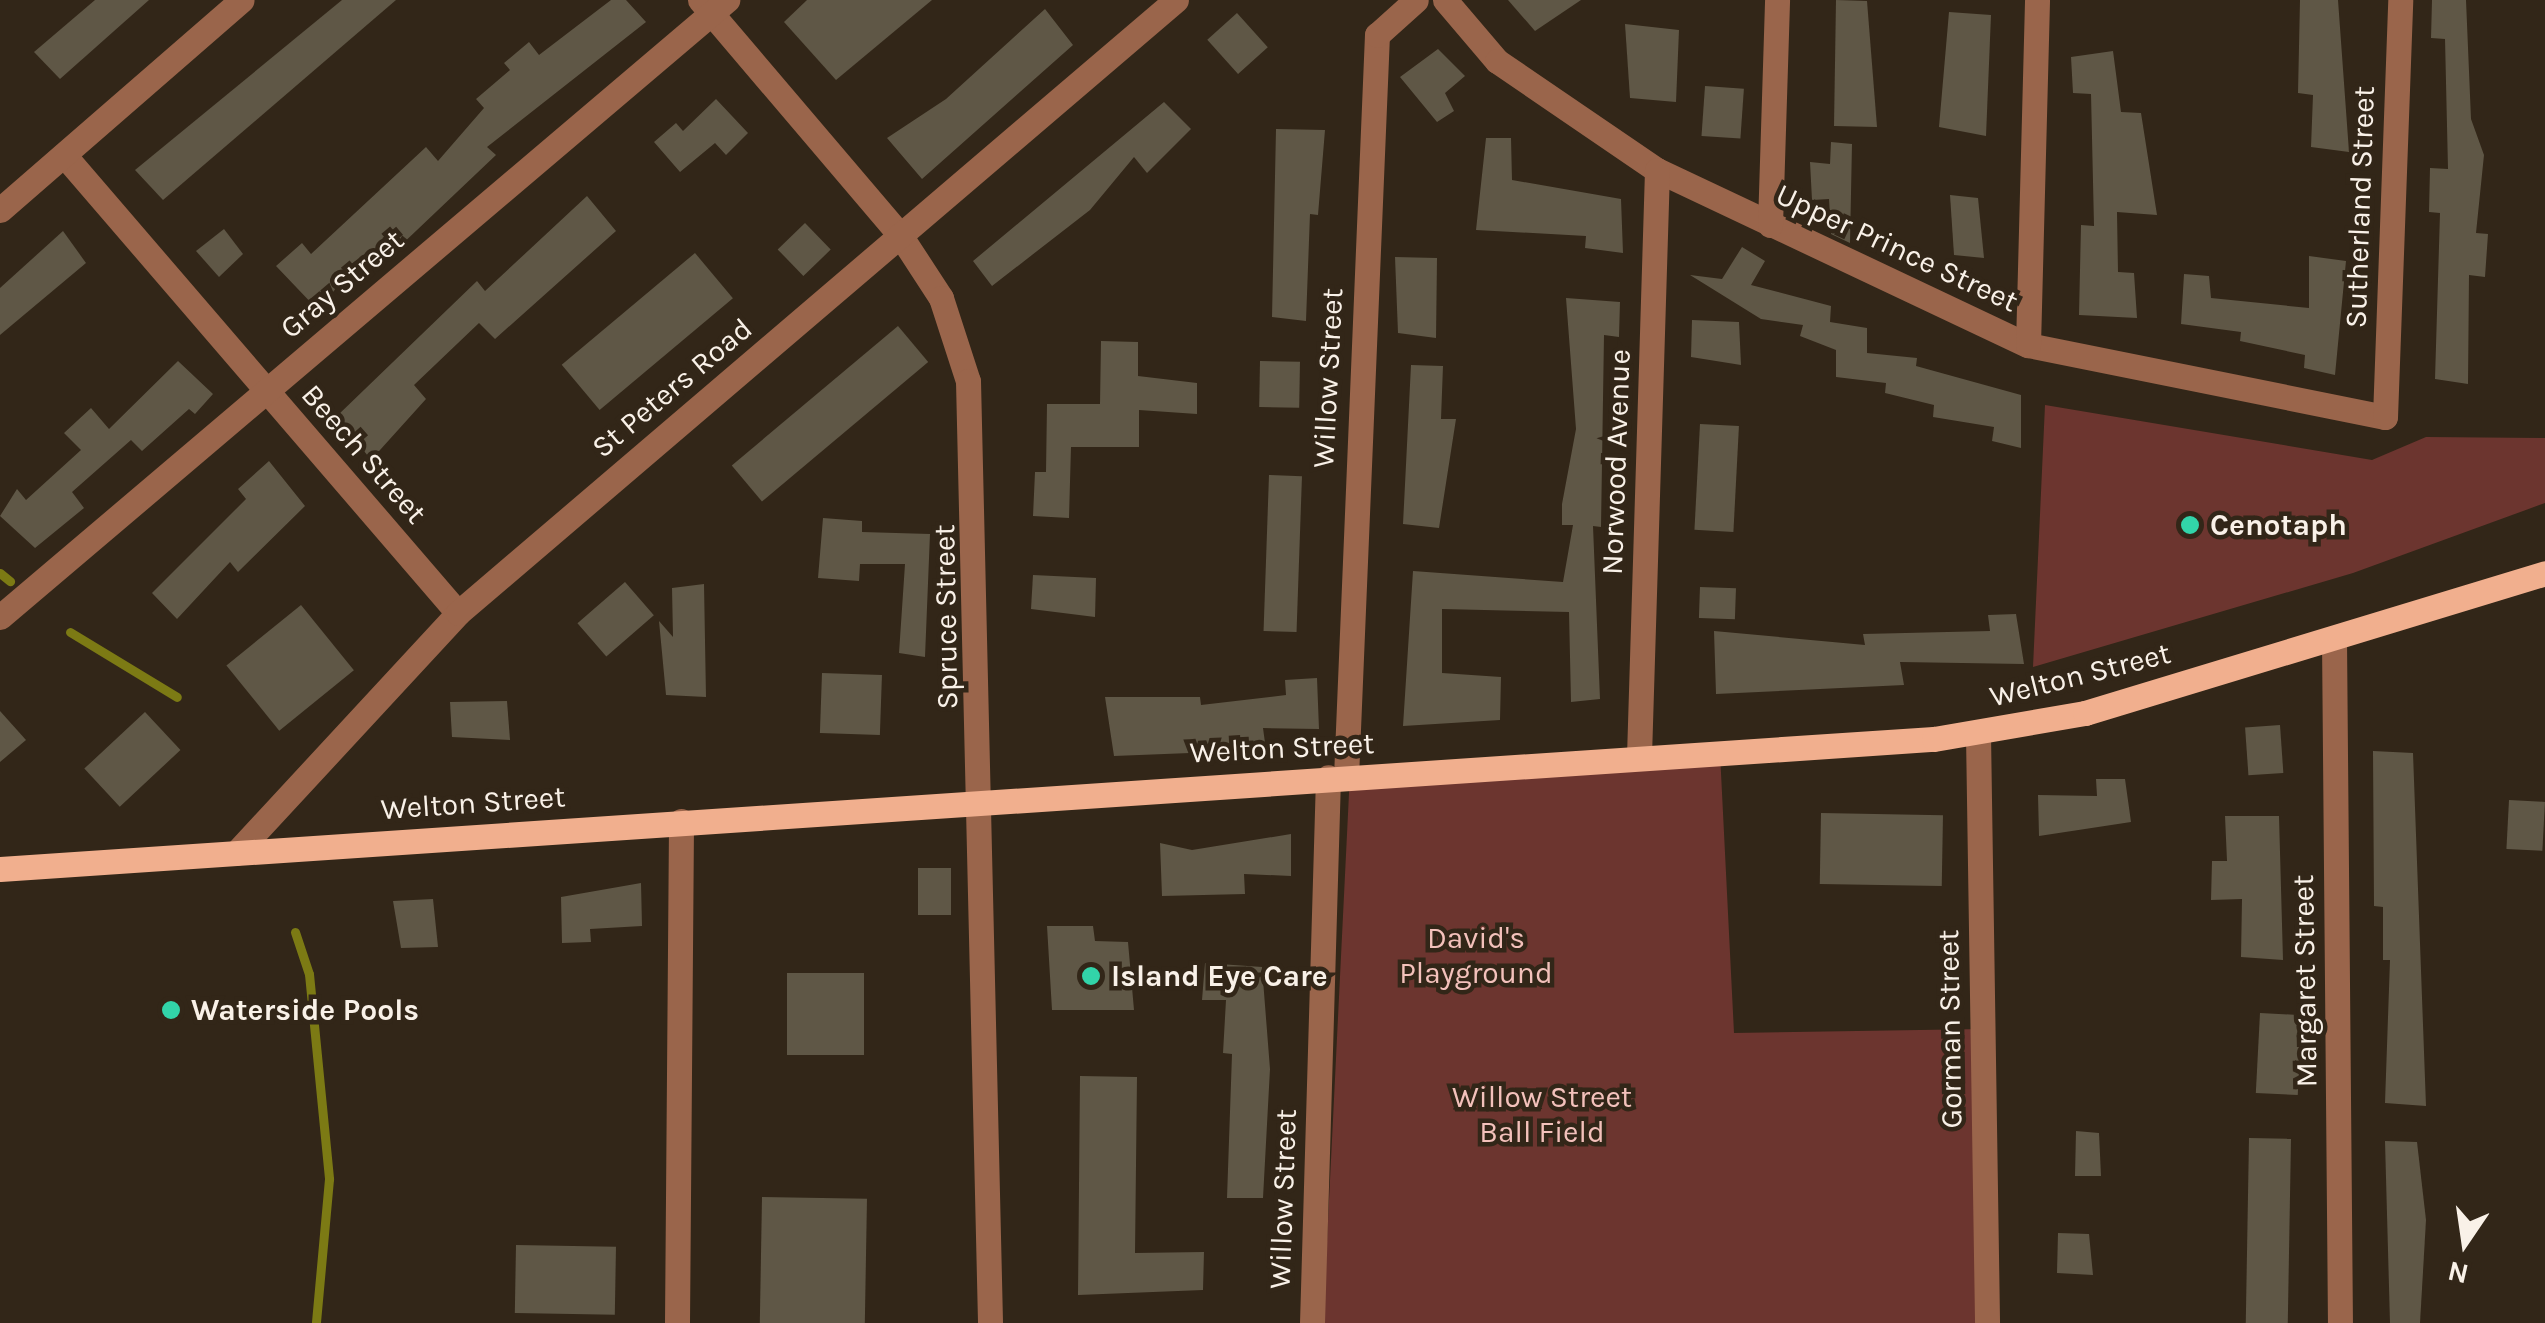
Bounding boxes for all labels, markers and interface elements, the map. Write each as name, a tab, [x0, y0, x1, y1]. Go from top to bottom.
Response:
street label: Sutherland Street	[2338, 85, 2382, 329]
street label: Upper Prince Street	[1770, 176, 2024, 320]
street label: Gray Street	[273, 222, 411, 346]
street label: Willow Street	[1305, 287, 1351, 469]
street label: St Peters Road	[585, 311, 759, 465]
street label: Norwood Avenue	[1594, 348, 1638, 576]
street label: Beech Street	[294, 377, 434, 531]
place label: Cenotaph	[2210, 507, 2347, 543]
marker: Cenotaph	[2179, 514, 2201, 536]
street label: Spruce Street	[926, 524, 966, 710]
street label: Welton Street	[1986, 635, 2174, 715]
street label: Welton Street	[1189, 725, 1375, 771]
street label: Welton Street	[380, 779, 566, 827]
street label: Margaret Street	[2285, 874, 2325, 1088]
park label: David's Playground	[1399, 920, 1553, 990]
street label: Gorman Street	[1930, 929, 1970, 1129]
place label: Island Eye Care	[1111, 958, 1328, 994]
marker: Island Eye Care	[1080, 965, 1102, 987]
place label: Waterside Pools	[191, 992, 419, 1028]
marker: Waterside Pools	[160, 999, 182, 1021]
park label: Willow Street Ball Field	[1452, 1079, 1632, 1150]
street label: Willow Street	[1262, 1108, 1304, 1290]
north arrow	[2415, 1193, 2515, 1293]
text: N	[2445, 1254, 2472, 1291]

